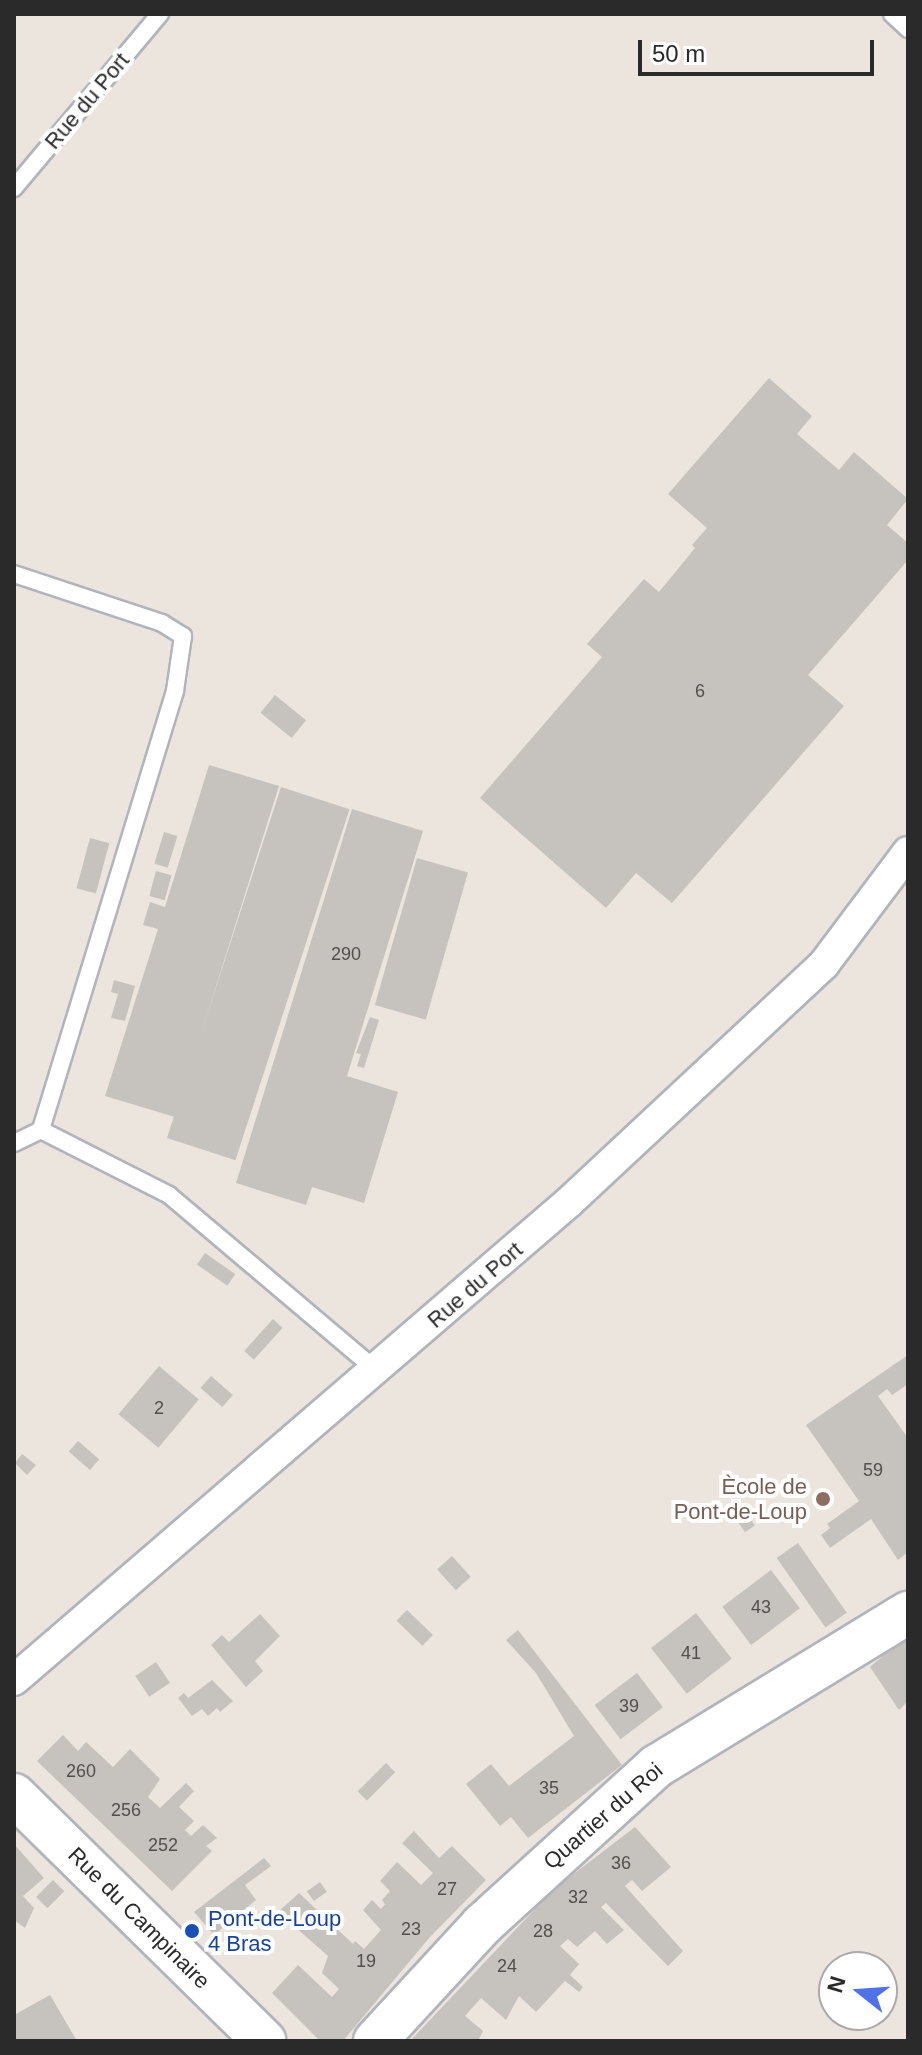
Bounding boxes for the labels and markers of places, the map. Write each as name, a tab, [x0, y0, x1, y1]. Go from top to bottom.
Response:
place label: Ècole de Pont-de-Loup	[674, 1473, 807, 1524]
marker: Ècole de Pont-de-Loup	[814, 1490, 832, 1508]
place label: Pont-de-Loup 4 Bras	[208, 1905, 341, 1956]
marker: Pont-de-Loup 4 Bras	[183, 1922, 201, 1940]

